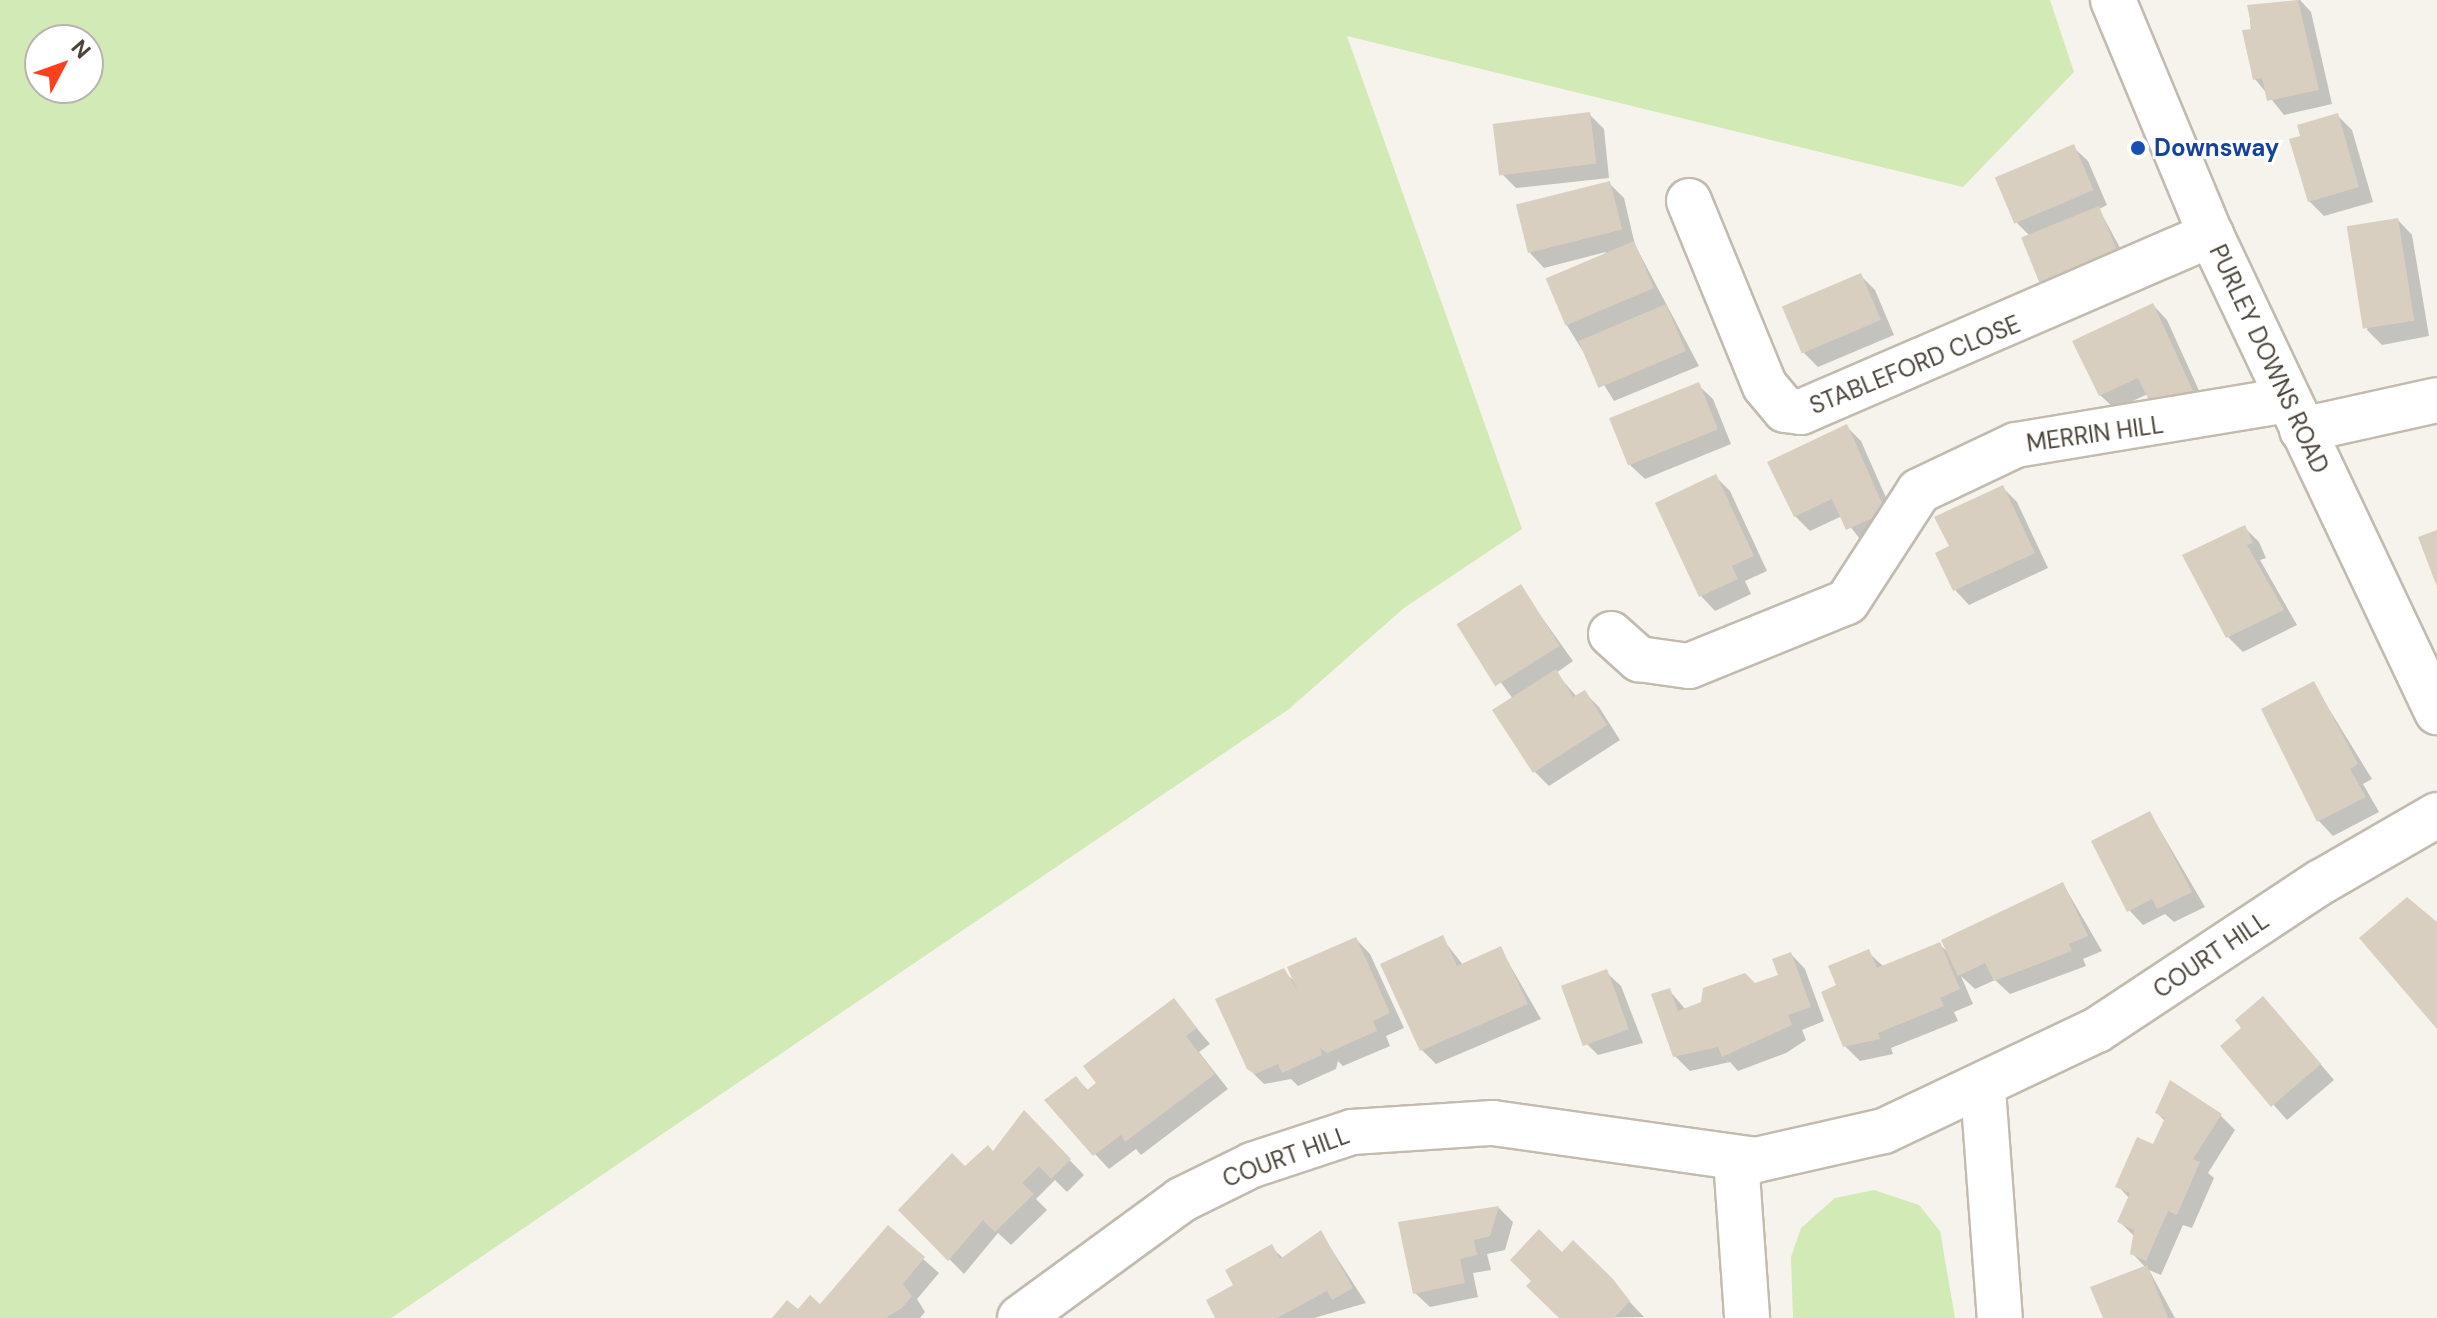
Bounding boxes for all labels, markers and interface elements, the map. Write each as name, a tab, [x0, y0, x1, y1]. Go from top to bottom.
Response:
north arrow	[24, 24, 104, 104]
text: N	[65, 34, 97, 65]
place label: Downsway	[2154, 134, 2279, 162]
marker: Downsway	[2129, 139, 2147, 157]
street label: PURLEY DOWNS ROAD	[2203, 240, 2335, 478]
street label: STABLEFORD CLOSE	[1805, 310, 2025, 420]
street label: MERRIN HILL	[2025, 410, 2165, 458]
street label: COURT HILL	[2148, 906, 2274, 1004]
street label: COURT HILL	[1219, 1121, 1353, 1193]

